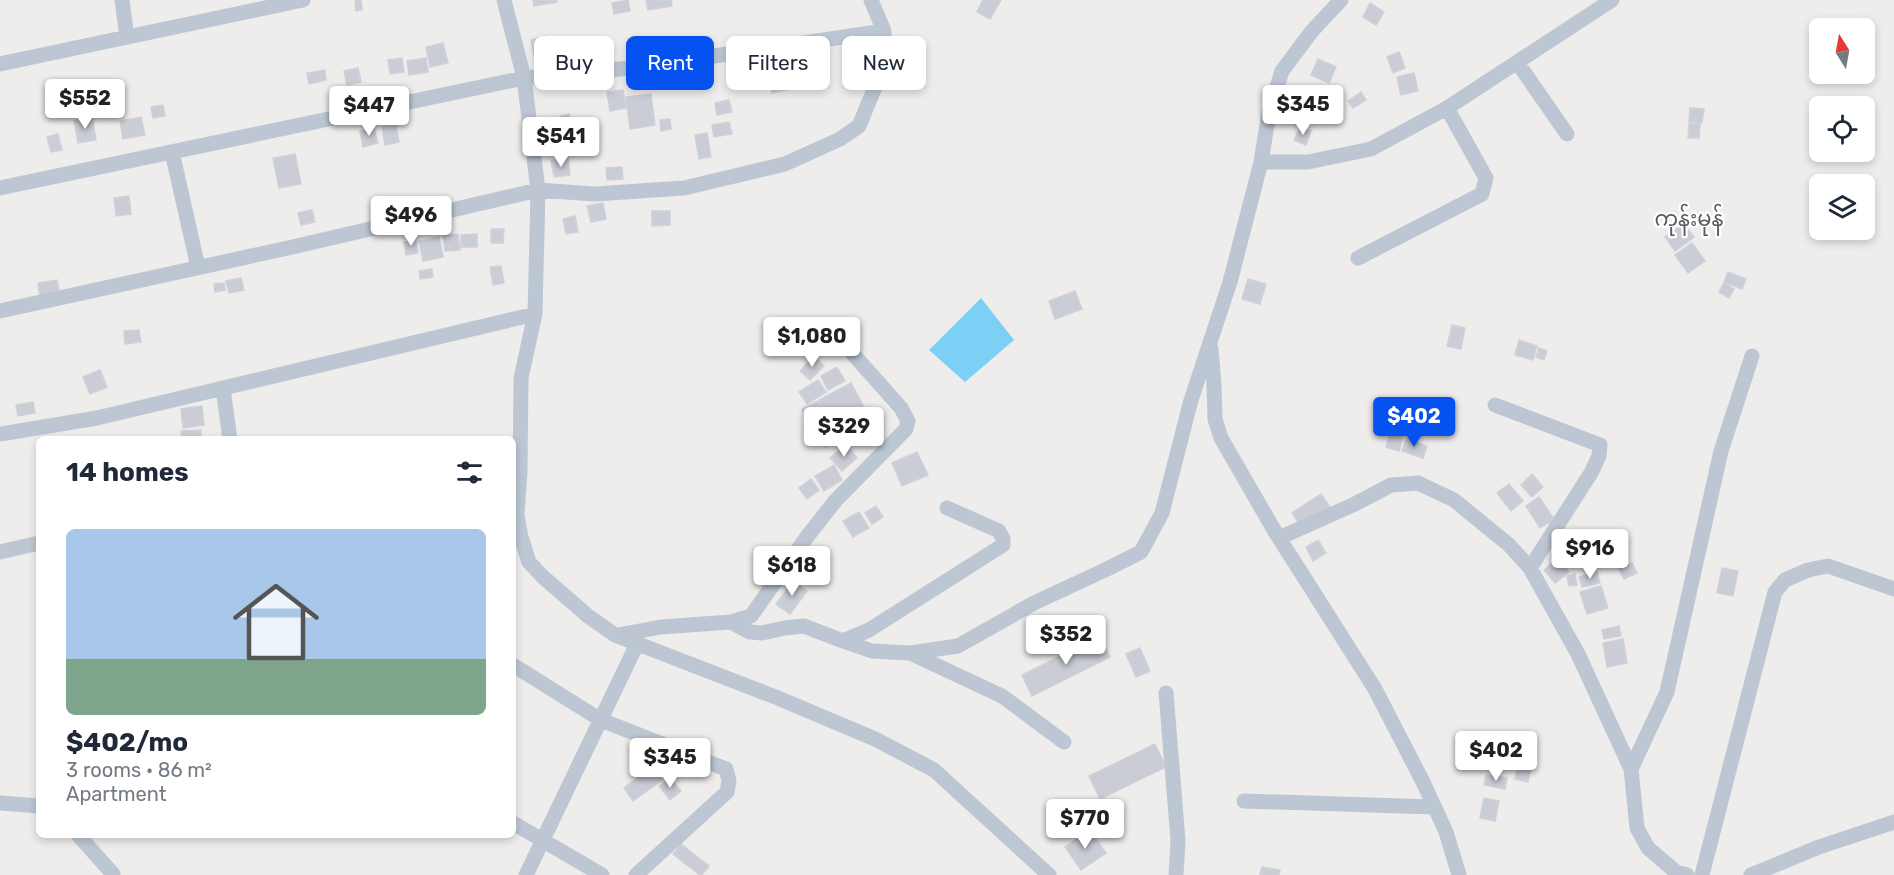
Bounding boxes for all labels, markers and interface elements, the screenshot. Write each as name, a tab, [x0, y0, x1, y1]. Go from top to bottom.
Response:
north arrow	[1809, 18, 1875, 84]
map controls	[1809, 18, 1875, 240]
chip: Buy	[534, 36, 614, 90]
chip: Rent	[626, 36, 714, 90]
chip: Filters	[726, 36, 830, 90]
chip: New	[842, 36, 926, 90]
pin: $552	[49, 79, 121, 130]
pin: $345	[1267, 85, 1339, 136]
text: $552	[59, 86, 111, 110]
pin: $447	[333, 86, 405, 137]
text: $345	[1276, 92, 1330, 116]
text: $447	[343, 93, 395, 117]
button: locate	[1809, 96, 1875, 162]
pin: $541	[525, 117, 597, 168]
text: $541	[536, 124, 586, 148]
button: layers	[1809, 174, 1875, 240]
pin: $496	[375, 196, 447, 247]
text: $496	[385, 203, 437, 227]
district label: ကုန်းမုန်	[1654, 203, 1724, 236]
pin: $1,080	[763, 317, 861, 368]
text: $1,080	[777, 324, 847, 348]
pin: $402	[1378, 397, 1450, 448]
text: $402	[1387, 404, 1441, 428]
pin: $329	[808, 407, 880, 458]
text: $329	[818, 414, 870, 438]
icon: filters	[453, 456, 486, 489]
text: 14 homes	[66, 457, 189, 488]
pin: $916	[1554, 529, 1626, 580]
text: $916	[1565, 536, 1615, 560]
pin: $618	[756, 546, 828, 597]
text: $618	[767, 553, 817, 577]
icon: home	[222, 568, 330, 676]
pin: $352	[1030, 615, 1102, 666]
text: $352	[1040, 622, 1092, 646]
text: $402/mo	[66, 727, 188, 758]
pin: $402	[1460, 731, 1532, 782]
pin: $345	[634, 738, 706, 789]
text: $402	[1469, 738, 1523, 762]
text: $345	[643, 745, 697, 769]
text: 3 rooms · 86 m²	[66, 758, 212, 782]
text: Apartment	[66, 782, 167, 806]
pin: $770	[1049, 799, 1121, 850]
text: $770	[1060, 806, 1110, 830]

